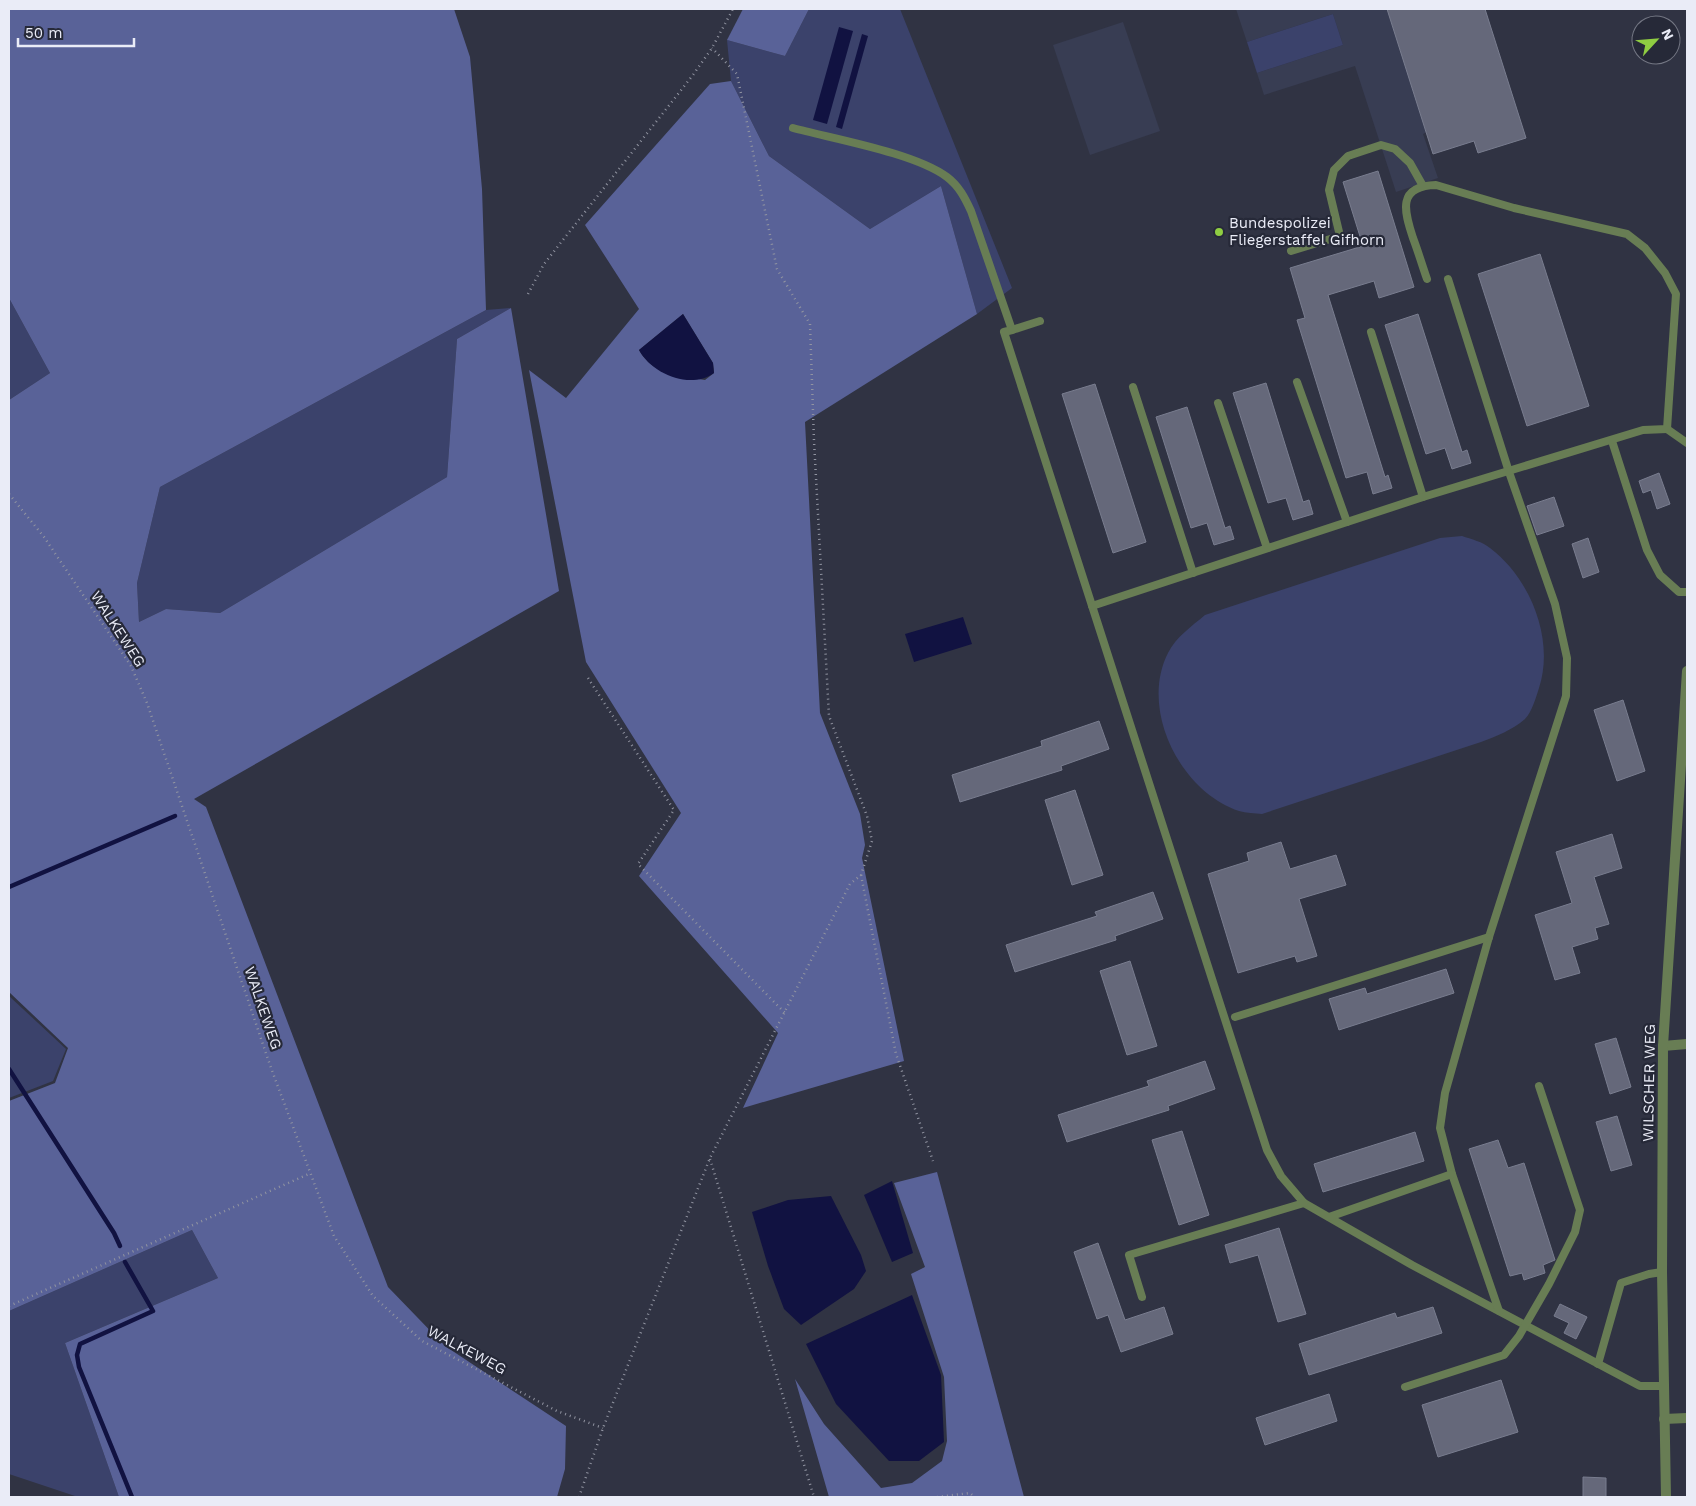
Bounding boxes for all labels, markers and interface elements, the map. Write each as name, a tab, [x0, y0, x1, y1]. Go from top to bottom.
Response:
scale bar	[18, 15, 134, 47]
north arrow	[1631, 15, 1681, 65]
text: 50 m	[25, 24, 62, 42]
text: N	[1658, 26, 1677, 42]
place label: Bundespolizei Fliegerstaffel Gifhorn	[1229, 214, 1384, 249]
marker: Bundespolizei Fliegerstaffel Gifhorn	[1213, 226, 1225, 238]
street label: WALKEWEG	[87, 588, 149, 670]
street label: WALKEWEG	[240, 964, 286, 1052]
street label: WILSCHER WEG	[1639, 1024, 1659, 1142]
street label: WALKEWEG	[424, 1322, 510, 1378]

